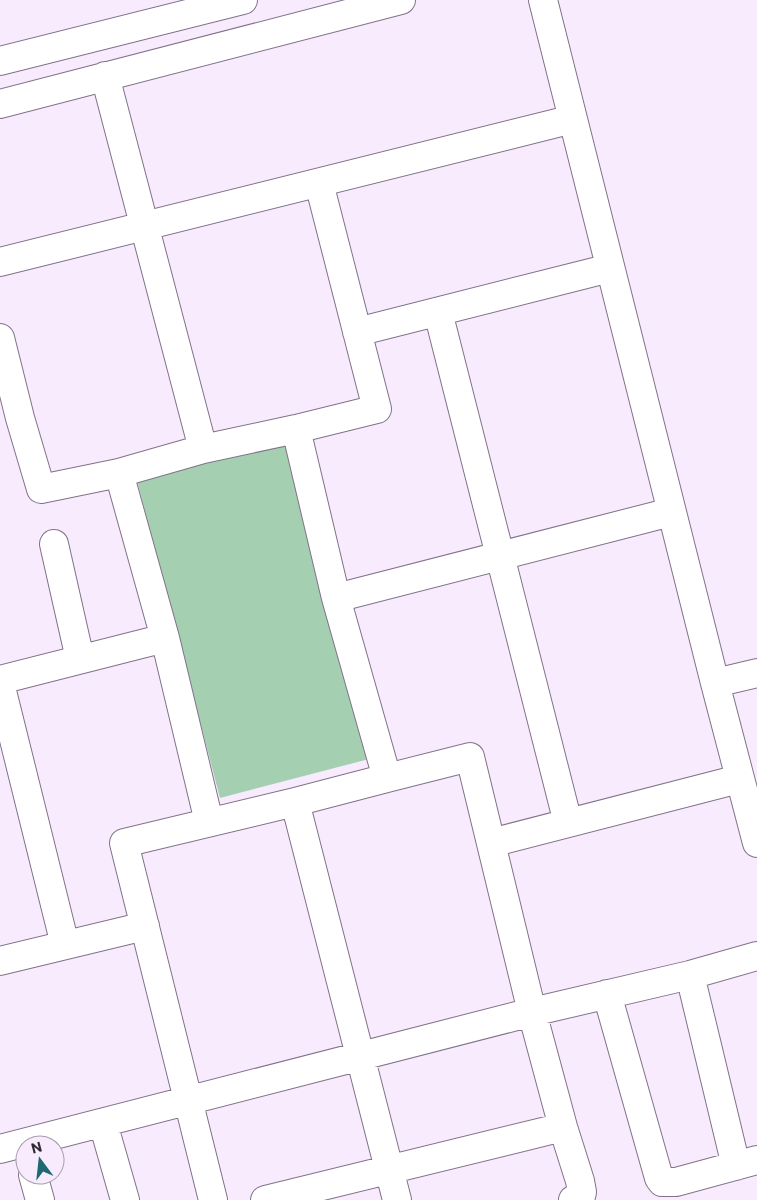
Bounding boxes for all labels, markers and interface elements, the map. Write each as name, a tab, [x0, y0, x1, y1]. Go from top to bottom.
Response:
north arrow	[15, 1135, 65, 1185]
text: N	[29, 1137, 44, 1157]

